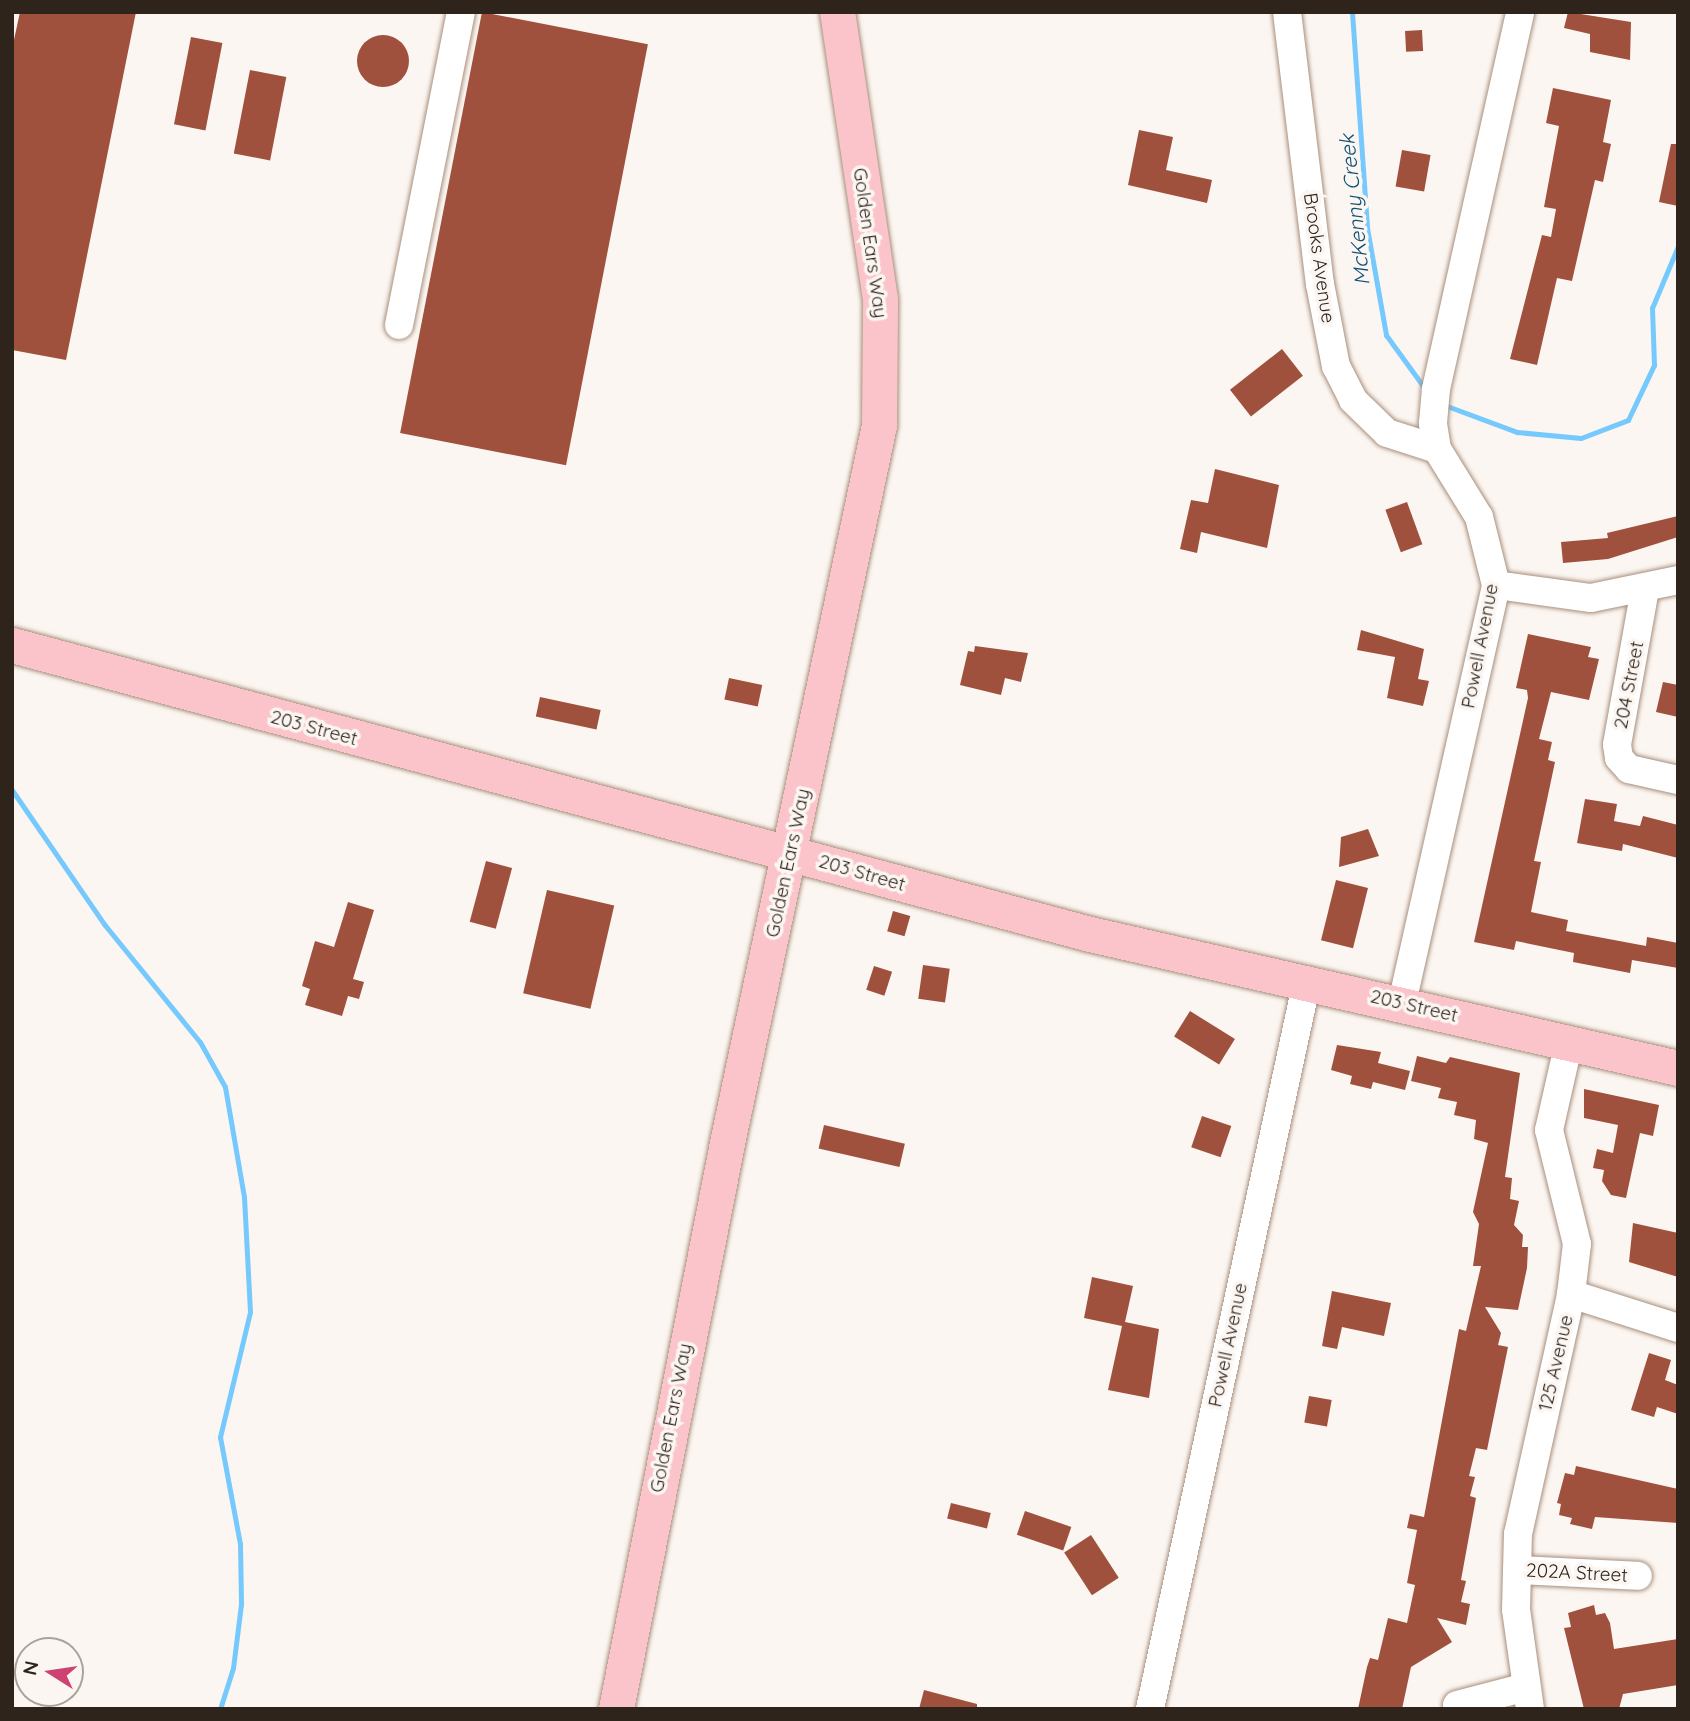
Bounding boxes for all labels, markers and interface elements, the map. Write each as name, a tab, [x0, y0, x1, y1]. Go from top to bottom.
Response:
water label: McKenny Creek	[1334, 133, 1374, 287]
street label: Golden Ears Way	[848, 166, 892, 320]
street label: Brooks Avenue	[1299, 191, 1339, 325]
street label: Powell Avenue	[1457, 582, 1503, 710]
street label: 204 Street	[1609, 639, 1649, 731]
street label: 203 Street	[268, 705, 360, 751]
street label: Golden Ears Way	[761, 787, 815, 939]
street label: 203 Street	[816, 850, 908, 896]
street label: 203 Street	[1368, 985, 1460, 1027]
street label: Powell Avenue	[1204, 1281, 1252, 1409]
street label: 125 Avenue	[1534, 1313, 1578, 1413]
street label: Golden Ears Way	[645, 1341, 697, 1495]
street label: 202A Street	[1526, 1559, 1628, 1587]
north arrow	[14, 1637, 84, 1707]
text: N	[17, 1659, 44, 1677]

